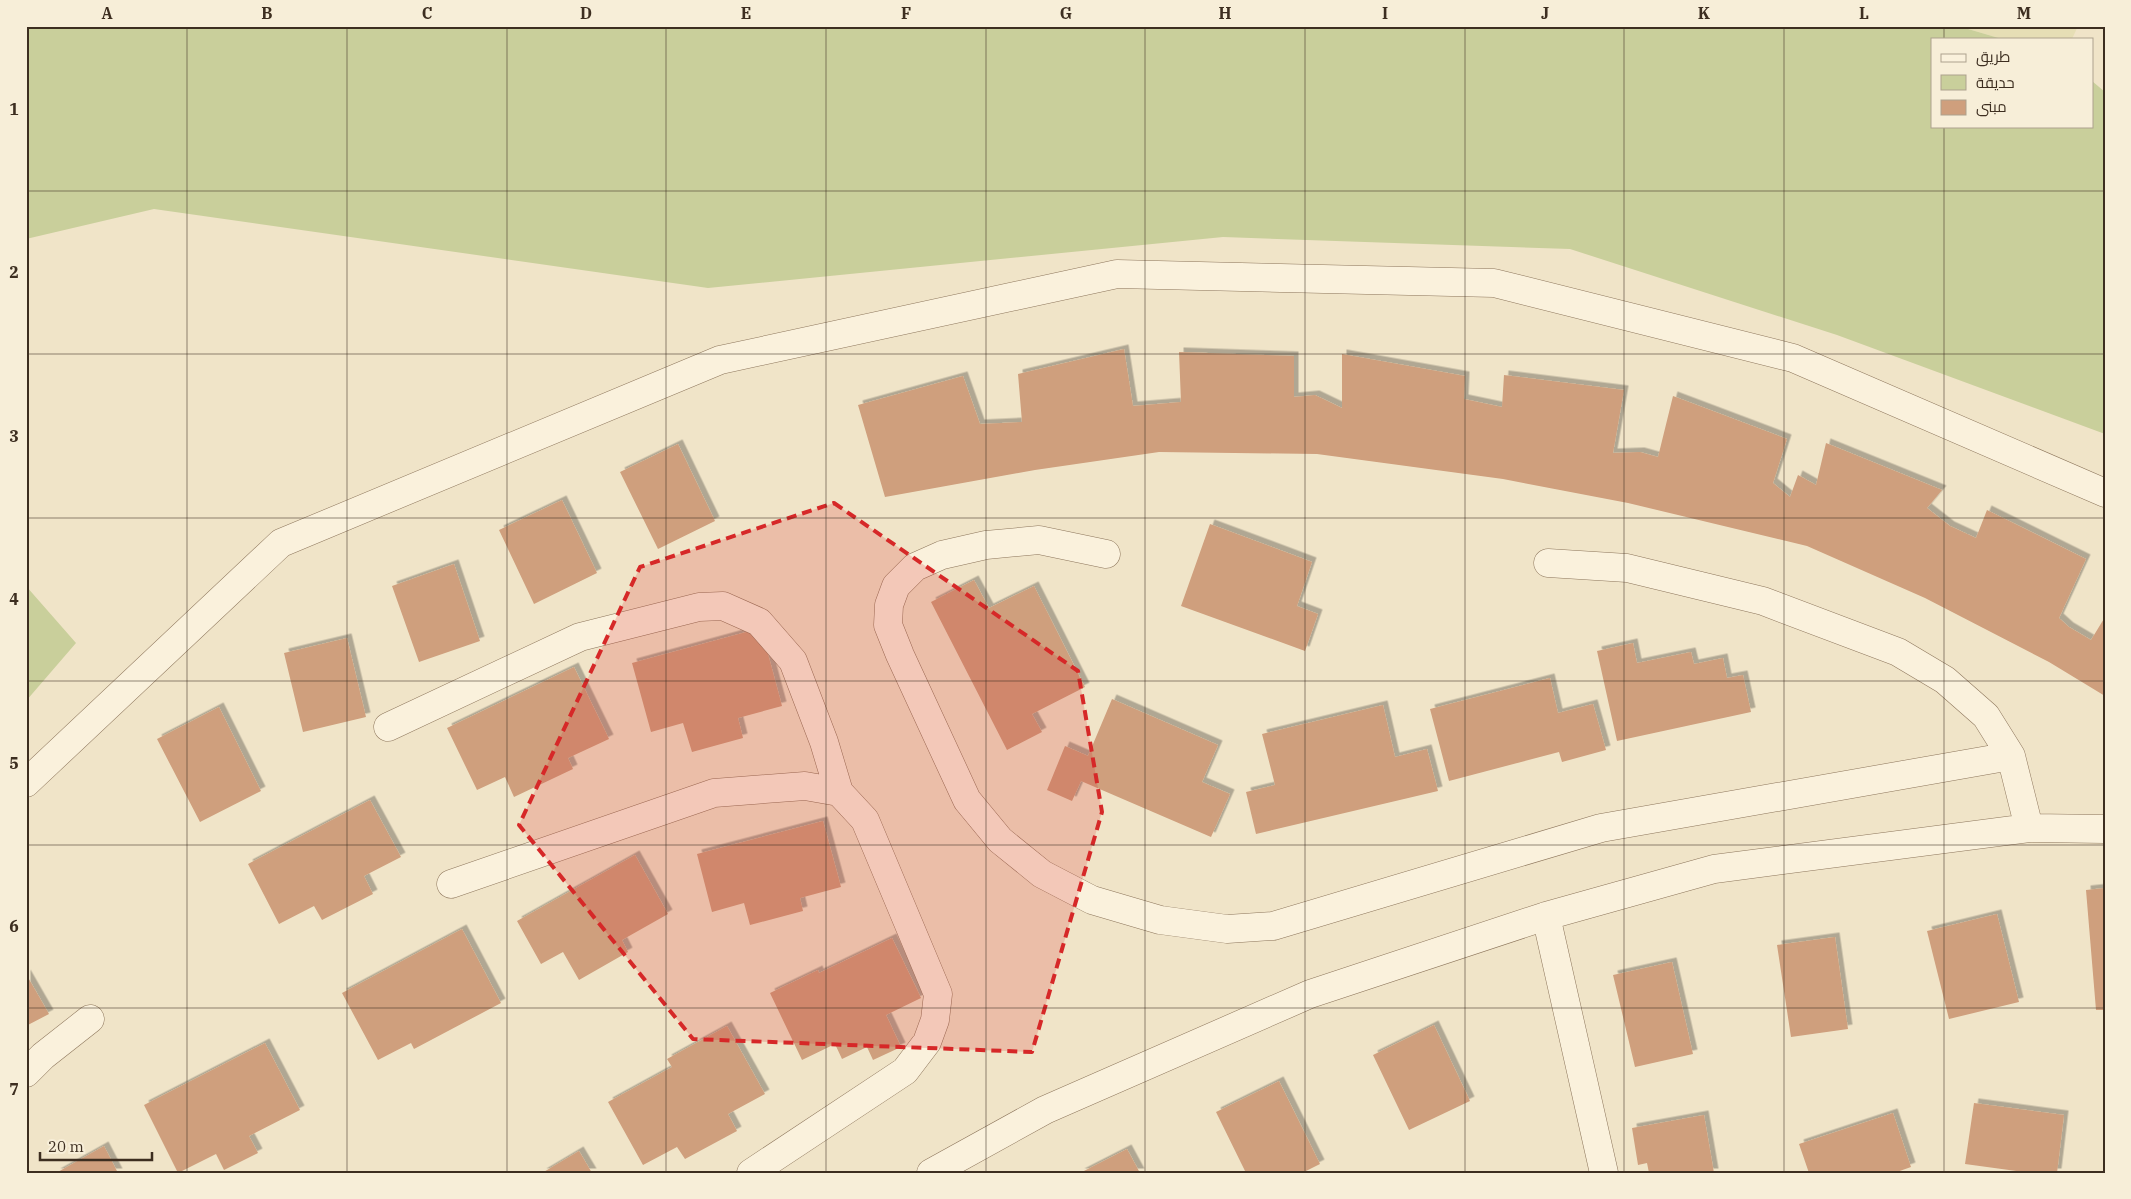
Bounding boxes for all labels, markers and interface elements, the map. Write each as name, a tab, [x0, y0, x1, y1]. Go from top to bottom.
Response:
text: A	[101, 3, 113, 23]
text: B	[261, 3, 273, 23]
text: C	[422, 3, 432, 23]
text: D	[580, 3, 592, 23]
text: E	[741, 3, 751, 23]
text: F	[901, 3, 911, 23]
text: G	[1060, 3, 1072, 23]
text: H	[1219, 3, 1232, 23]
text: I	[1382, 3, 1388, 23]
text: J	[1541, 3, 1549, 23]
text: K	[1698, 3, 1711, 23]
text: L	[1859, 3, 1869, 23]
text: M	[2017, 3, 2031, 23]
legend	[1931, 38, 2094, 128]
text: طريق	[1976, 47, 2010, 67]
text: حديقة	[1976, 73, 2015, 92]
text: مبنى	[1976, 97, 2007, 117]
text: 1	[9, 99, 19, 119]
text: 2	[9, 262, 19, 282]
text: 3	[9, 426, 19, 446]
text: 4	[9, 589, 19, 609]
text: 5	[9, 753, 19, 773]
text: 6	[9, 916, 19, 936]
text: 7	[9, 1079, 19, 1099]
scale bar	[40, 1129, 152, 1161]
text: 20 m	[48, 1137, 84, 1156]

